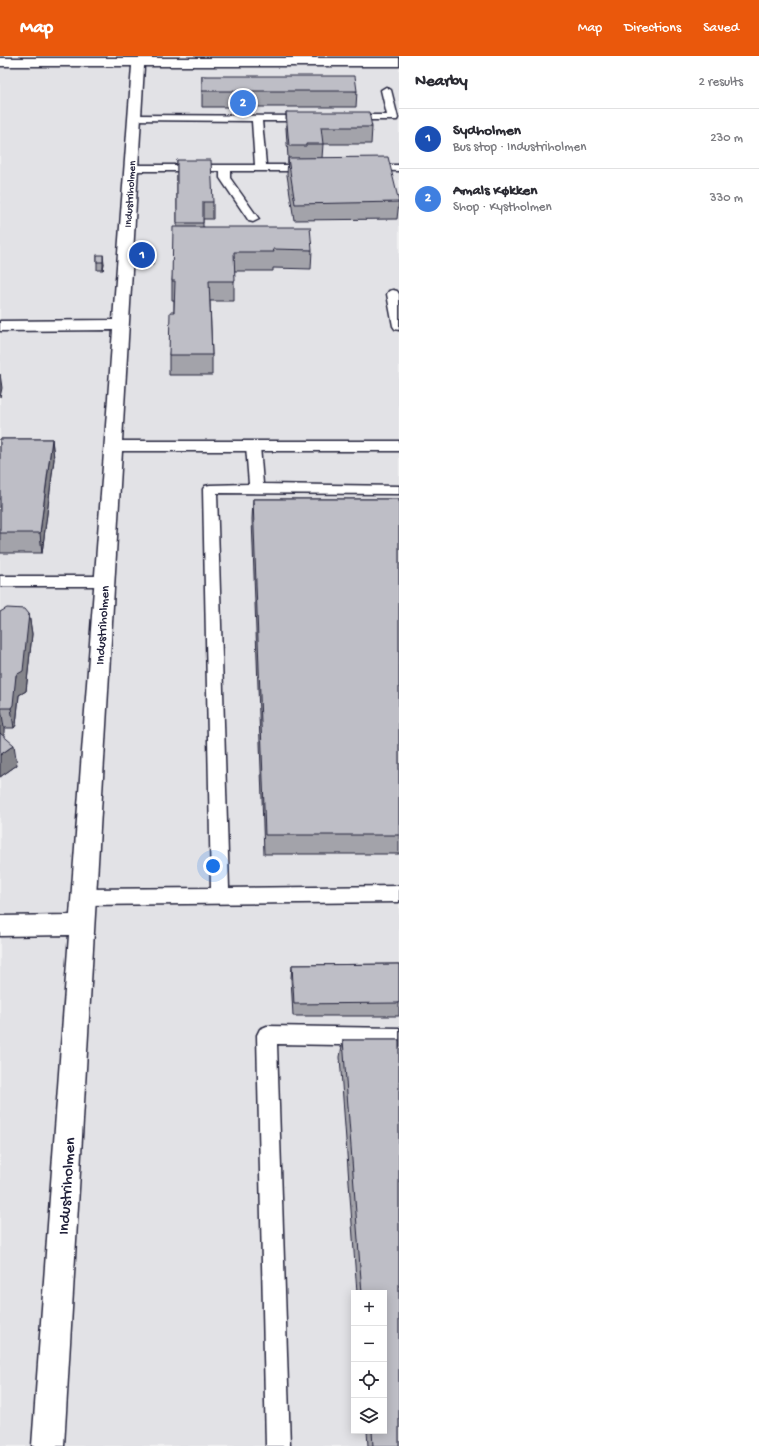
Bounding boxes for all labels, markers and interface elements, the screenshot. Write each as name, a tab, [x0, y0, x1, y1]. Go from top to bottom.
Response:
text: Map	[20, 17, 53, 40]
text: Map	[578, 20, 602, 37]
text: Directions	[624, 20, 681, 37]
text: Saved	[703, 20, 739, 37]
text: Nearby	[415, 72, 468, 92]
text: 2 results	[698, 75, 743, 90]
pin: 2	[230, 88, 256, 118]
text: Sydholmen	[453, 122, 521, 140]
text: 1	[425, 131, 431, 146]
text: 230 m	[710, 131, 743, 146]
text: Bus stop · Industriholmen	[453, 140, 586, 155]
street label: Industriholmen	[123, 160, 139, 228]
text: Amals Køkken	[453, 182, 538, 200]
text: 2	[425, 191, 431, 206]
text: 330 m	[710, 191, 743, 206]
text: Shop · Kystholmen	[453, 200, 552, 215]
pin: 1	[129, 240, 155, 270]
street label: Industriholmen	[93, 584, 114, 665]
your location	[203, 856, 223, 876]
street label: Industriholmen	[56, 1137, 81, 1236]
map controls	[351, 1290, 387, 1434]
button: +	[351, 1290, 387, 1326]
button: −	[351, 1326, 387, 1362]
button: locate	[351, 1362, 387, 1398]
button: layers	[351, 1398, 387, 1434]

